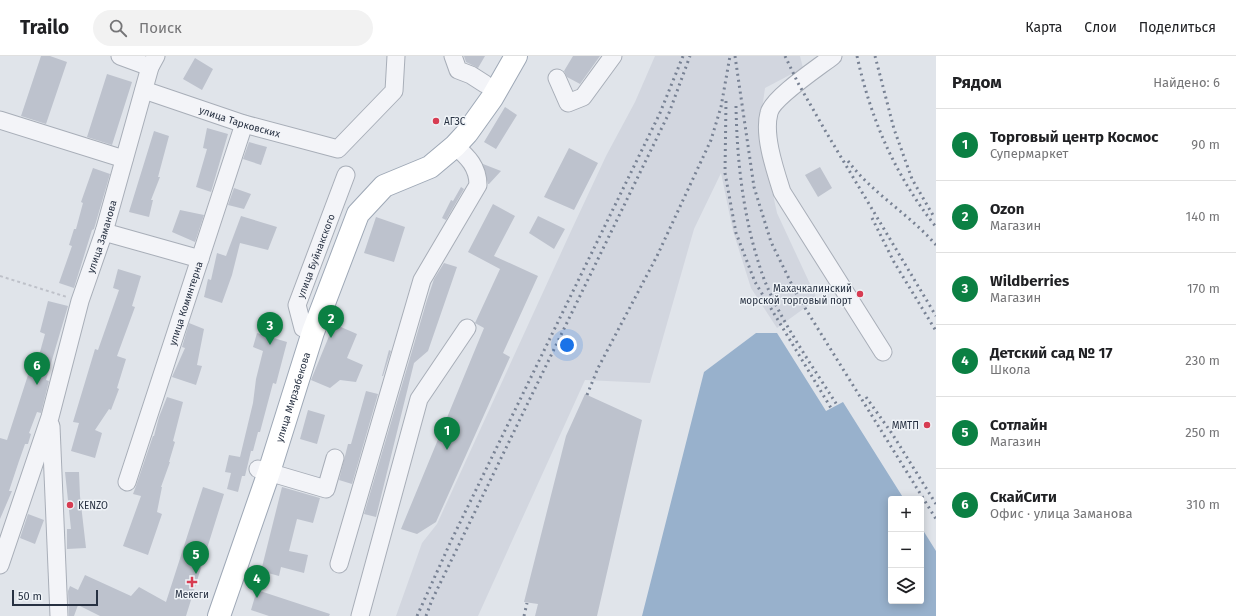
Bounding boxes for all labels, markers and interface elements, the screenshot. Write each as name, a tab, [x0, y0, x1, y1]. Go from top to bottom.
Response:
search box	[93, 10, 373, 46]
text: Trailo	[20, 16, 69, 39]
icon: search	[107, 17, 129, 39]
text: Поиск	[139, 19, 182, 37]
text: Карта	[1025, 19, 1062, 36]
text: Слои	[1084, 19, 1117, 36]
text: Поделиться	[1139, 19, 1216, 36]
text: Рядом	[952, 72, 1002, 93]
text: Найдено: 6	[1153, 75, 1220, 90]
street label: улица Тарковских	[198, 104, 282, 140]
marker: АГЗС	[431, 116, 441, 126]
place label: АГЗС	[444, 116, 466, 128]
text: Торговый центр Космос	[990, 128, 1159, 146]
text: 1	[962, 137, 968, 152]
text: 90 m	[1191, 137, 1220, 152]
text: Супермаркет	[990, 146, 1068, 161]
street label: улица Заманова	[85, 199, 120, 275]
text: Ozon	[990, 200, 1024, 218]
text: 2	[962, 209, 968, 224]
text: 140 m	[1186, 209, 1220, 224]
street label: улица Буйнакского	[295, 212, 338, 300]
text: Магазин	[990, 218, 1041, 233]
street label: улица Коминтерна	[167, 260, 206, 347]
text: Wildberries	[990, 272, 1069, 290]
text: 3	[962, 281, 968, 296]
text: 170 m	[1187, 281, 1220, 296]
place label: Махачкалинский морской торговый порт	[740, 283, 852, 307]
marker: Махачкалинский морской торговый порт	[855, 289, 865, 299]
text: Магазин	[990, 290, 1041, 305]
pin: 2	[318, 305, 344, 338]
pin: 3	[257, 312, 283, 345]
your location	[557, 335, 577, 355]
text: Детский сад № 17	[990, 344, 1112, 362]
street label: улица Мирзабекова	[274, 351, 313, 444]
pin: 6	[24, 352, 50, 385]
text: 4	[961, 353, 969, 368]
text: 230 m	[1185, 353, 1220, 368]
text: Школа	[990, 362, 1031, 377]
text: Сотлайн	[990, 416, 1047, 434]
pin: 1	[434, 417, 460, 450]
place label: ММТП	[892, 420, 919, 432]
marker: ММТП	[922, 420, 932, 430]
text: 5	[962, 425, 968, 440]
text: 250 m	[1185, 425, 1220, 440]
text: Магазин	[990, 434, 1041, 449]
text: СкайСити	[990, 488, 1057, 506]
map controls	[888, 496, 924, 604]
button: +	[888, 496, 924, 532]
text: 6	[961, 497, 969, 512]
text: 310 m	[1186, 497, 1220, 512]
marker: KENZO	[65, 500, 75, 510]
place label: KENZO	[78, 500, 108, 512]
text: Офис · улица Заманова	[990, 506, 1133, 521]
button: −	[888, 532, 924, 568]
pin: 5	[183, 541, 209, 574]
pin: 4	[244, 565, 270, 598]
button: layers	[888, 568, 924, 604]
marker: Мекеги	[187, 577, 197, 587]
scale bar	[12, 588, 98, 607]
place label: Мекеги	[175, 589, 209, 601]
text: 50 m	[18, 590, 42, 603]

